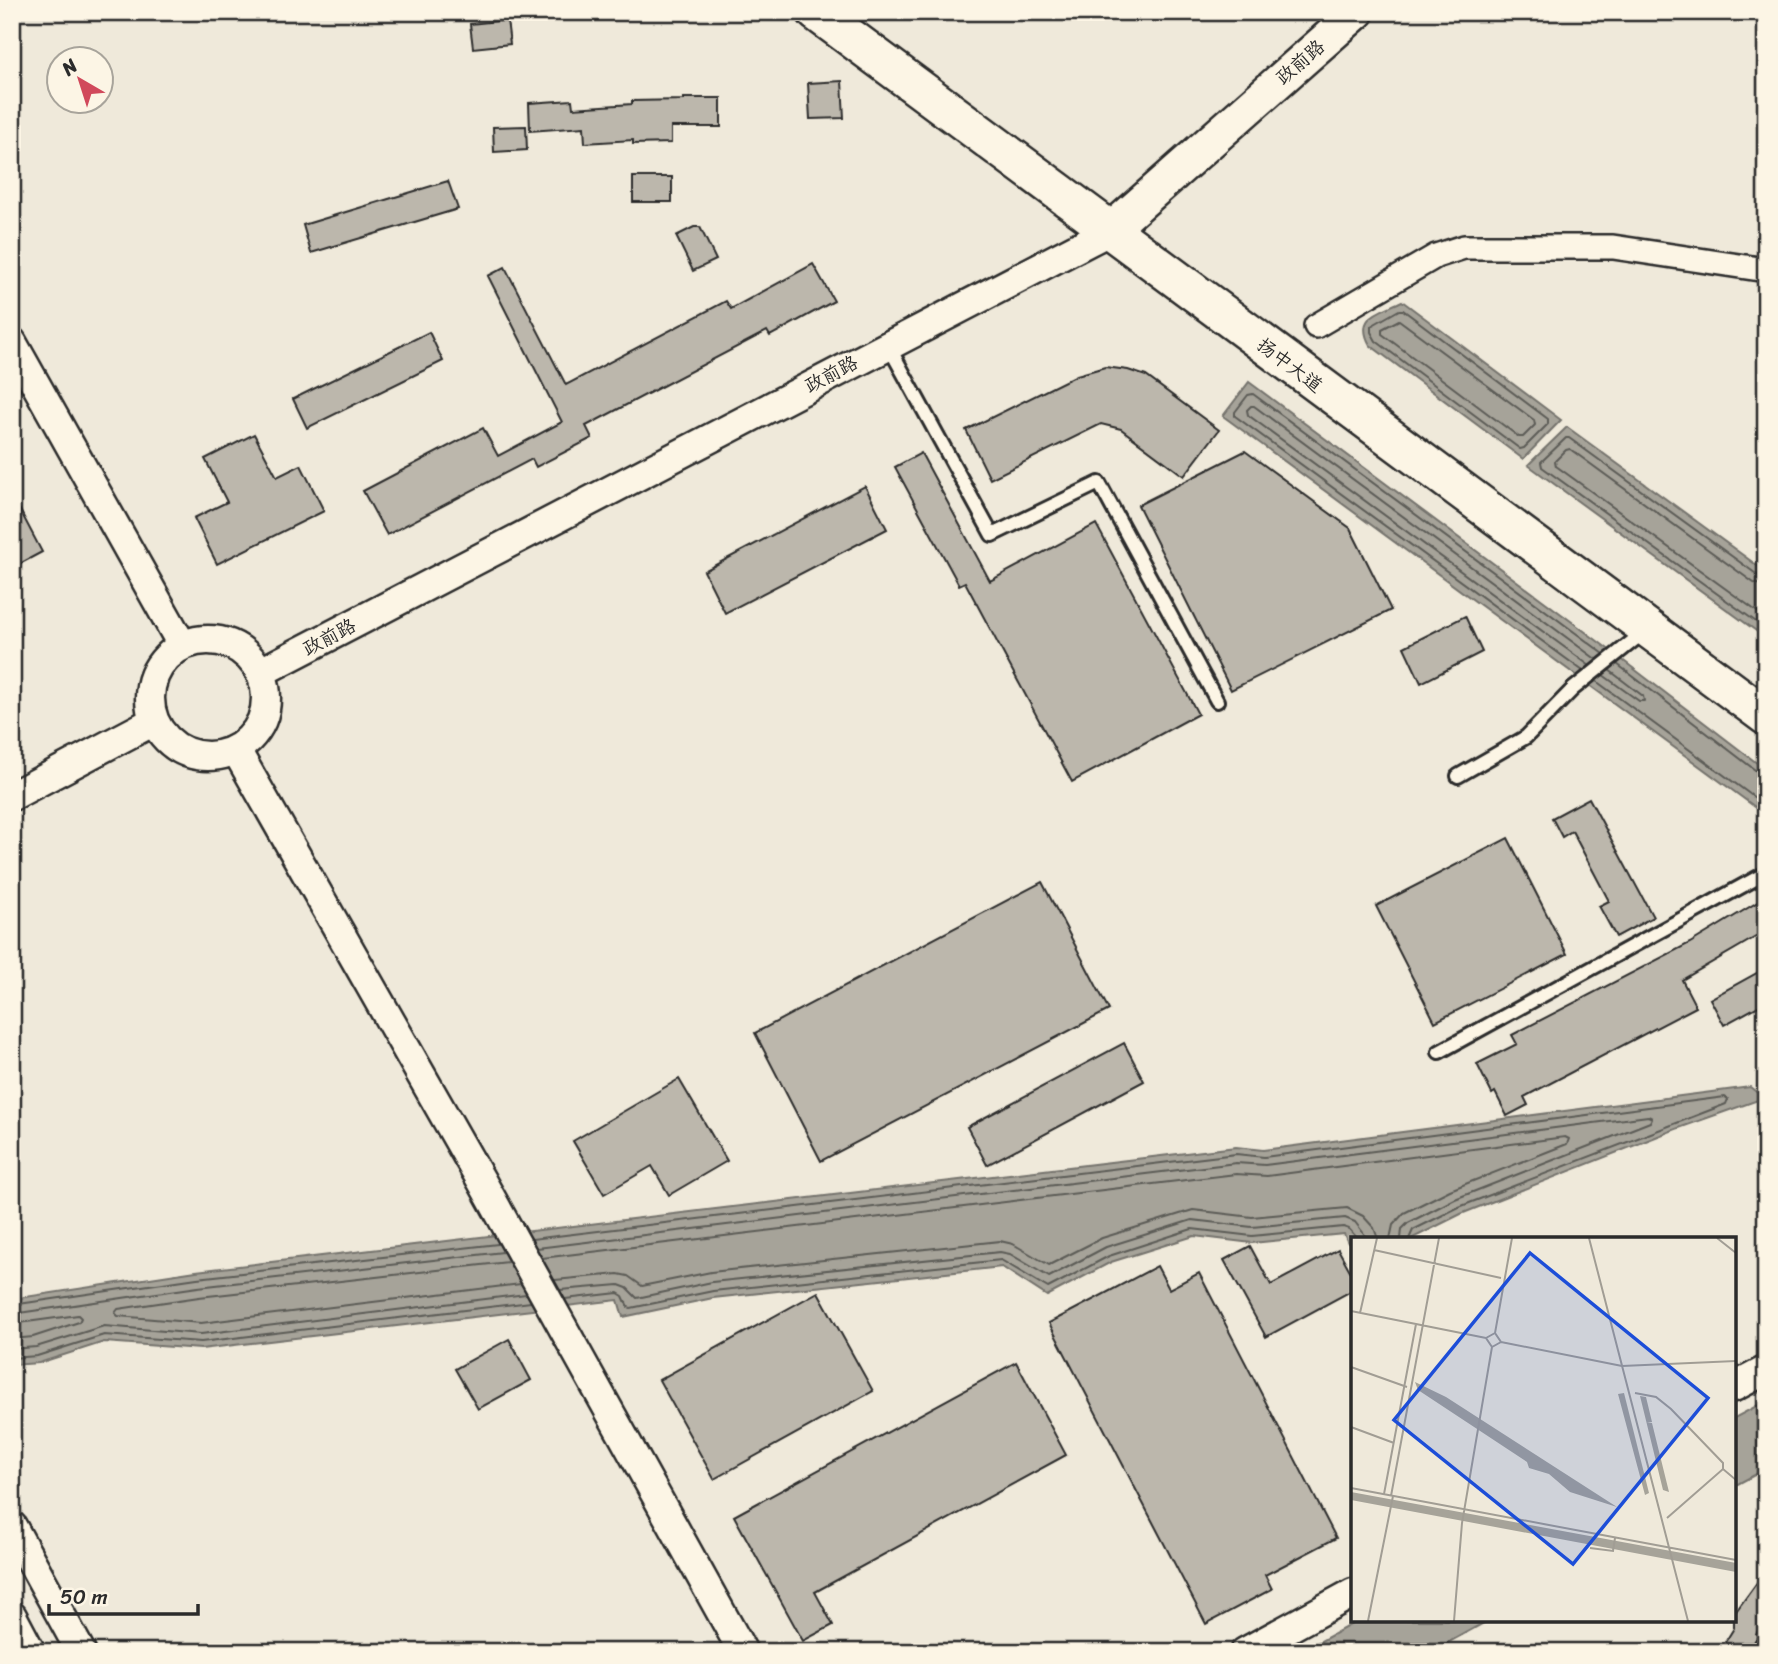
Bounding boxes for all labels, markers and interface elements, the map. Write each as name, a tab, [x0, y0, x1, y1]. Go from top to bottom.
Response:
street label: 政前路	[1268, 31, 1332, 93]
north arrow	[46, 46, 116, 116]
text: N	[53, 50, 86, 85]
street label: 扬中大道	[1250, 329, 1330, 401]
street label: 政前路	[798, 346, 864, 402]
street label: 政前路	[296, 609, 362, 665]
inset map	[1351, 1237, 1736, 1622]
scale bar	[49, 1573, 198, 1617]
text: 50 m	[60, 1578, 108, 1616]

